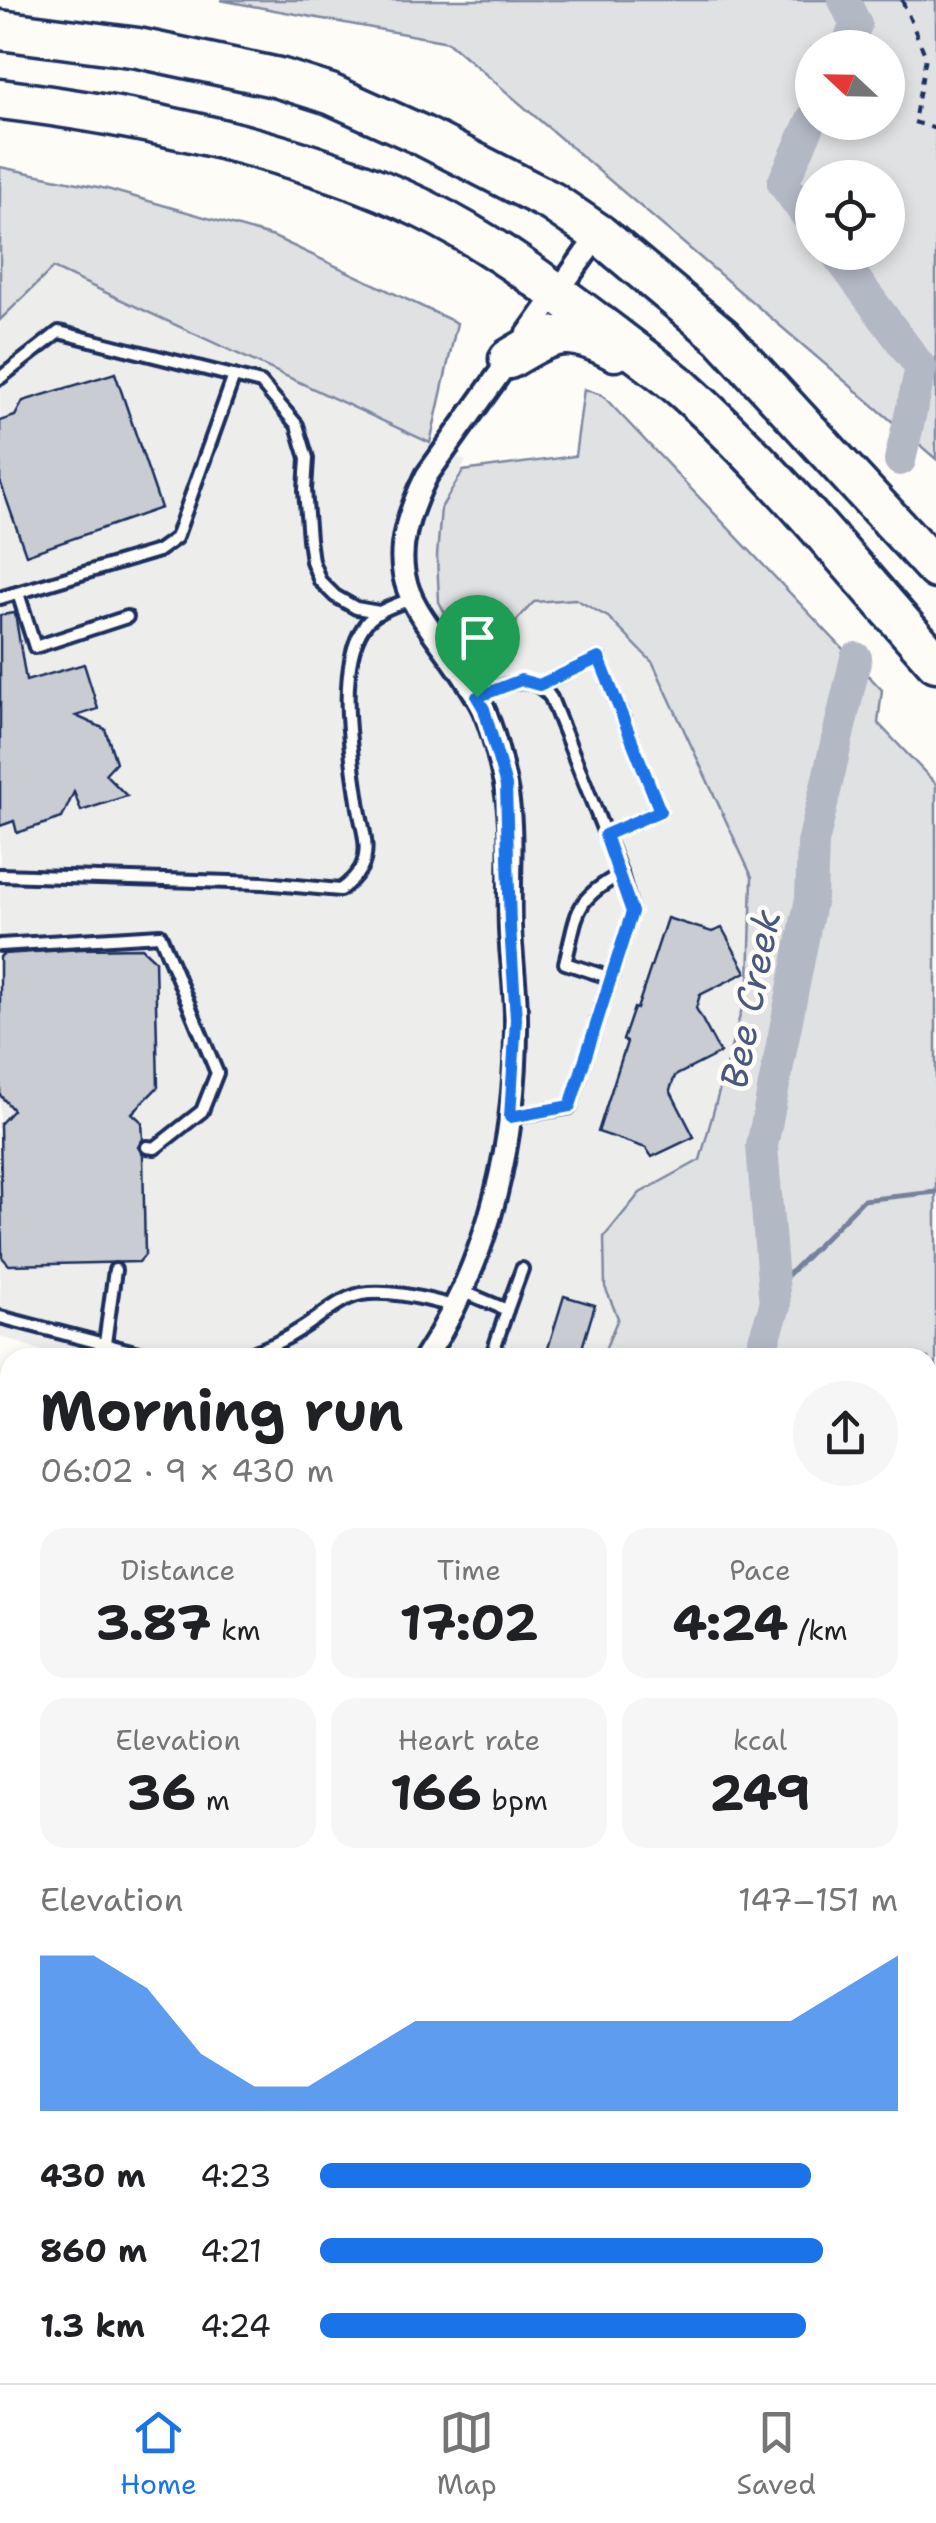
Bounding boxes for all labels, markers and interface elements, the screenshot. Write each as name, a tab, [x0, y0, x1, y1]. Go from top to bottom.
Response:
north arrow	[795, 30, 905, 140]
map controls	[795, 30, 905, 270]
button: locate	[795, 160, 905, 270]
pin	[435, 595, 520, 698]
icon: arrive	[450, 610, 505, 665]
water label: Bee Creek	[708, 905, 792, 1093]
text: Morning run	[40, 1374, 404, 1448]
button: share	[793, 1381, 898, 1486]
text: 06:02 · 9 × 430 m	[40, 1449, 334, 1492]
text: Distance	[121, 1551, 235, 1589]
text: Time	[437, 1551, 501, 1589]
text: Pace	[729, 1551, 791, 1589]
text: 3.87	[95, 1589, 212, 1656]
text: 17:02	[399, 1589, 539, 1656]
text: 4:24	[672, 1589, 788, 1656]
text: km	[212, 1611, 261, 1649]
text: /km	[788, 1611, 848, 1649]
text: Elevation	[115, 1721, 241, 1759]
text: Heart rate	[398, 1721, 540, 1759]
text: kcal	[733, 1721, 787, 1759]
text: 36	[126, 1759, 196, 1826]
text: 166	[390, 1759, 482, 1826]
text: 249	[709, 1759, 811, 1826]
text: m	[196, 1781, 230, 1819]
text: bpm	[482, 1781, 548, 1819]
text: Elevation	[40, 1878, 183, 1921]
text: 147–151 m	[738, 1878, 898, 1921]
text: 430 m	[40, 2154, 146, 2197]
text: 4:23	[200, 2154, 271, 2197]
text: 860 m	[40, 2229, 147, 2272]
text: 4:21	[200, 2229, 262, 2272]
text: 1.3 km	[40, 2304, 145, 2347]
text: 4:24	[200, 2304, 271, 2347]
tab: Home	[120, 2405, 197, 2503]
tab: Map	[437, 2405, 497, 2503]
tab: Saved	[737, 2405, 816, 2503]

